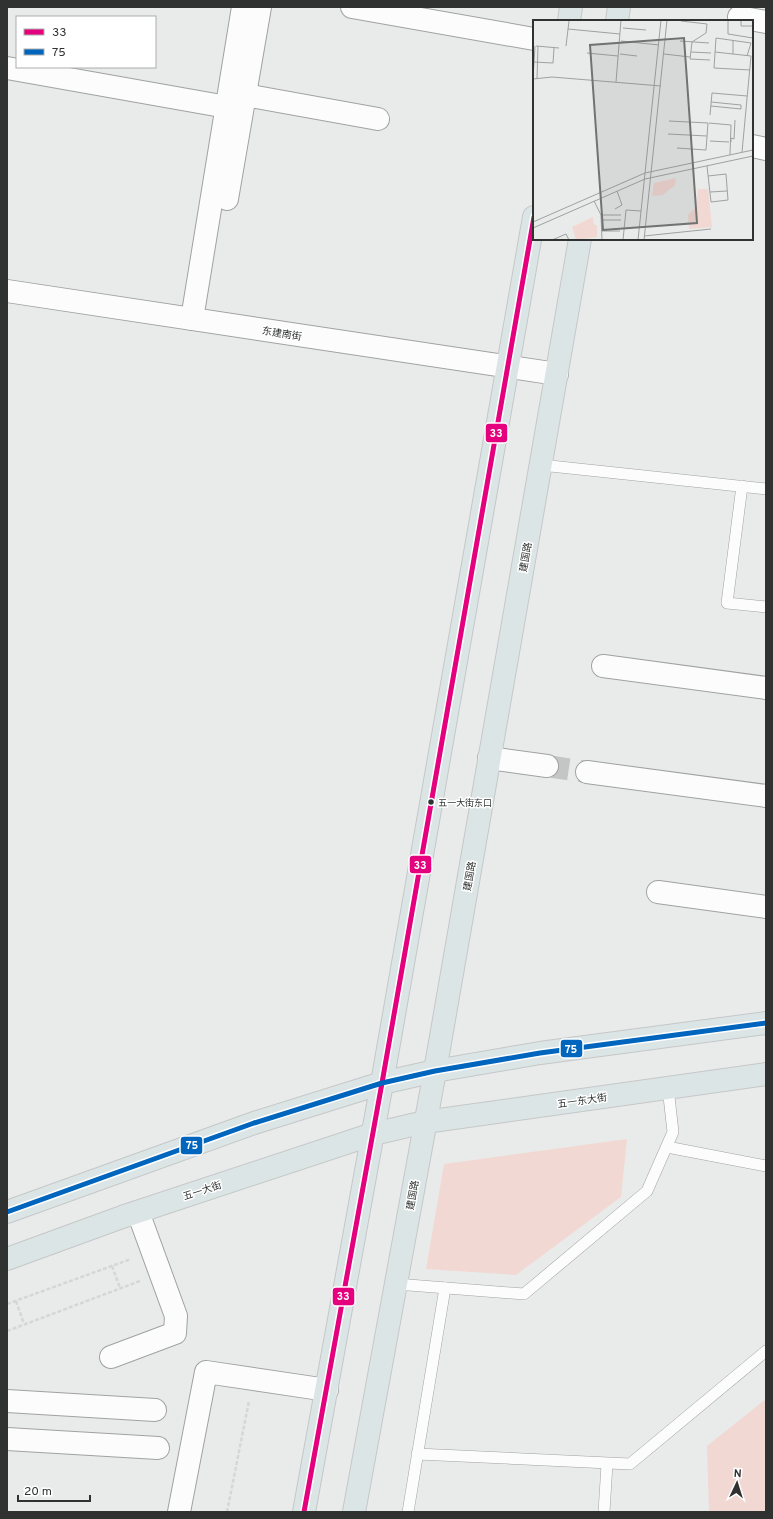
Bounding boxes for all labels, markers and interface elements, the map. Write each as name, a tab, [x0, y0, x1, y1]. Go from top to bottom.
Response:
legend	[16, 16, 156, 68]
inset map	[533, 20, 753, 240]
text: 33	[52, 25, 66, 41]
text: 75	[52, 45, 66, 61]
street label: 东建南街	[261, 325, 303, 344]
line badge: 33	[485, 423, 508, 443]
text: 33	[489, 427, 503, 441]
street label: 建国路	[517, 541, 535, 573]
marker: 五一大街东口	[426, 797, 436, 807]
place label: 五一大街东口	[438, 798, 492, 809]
line badge: 33	[409, 855, 432, 874]
text: 33	[413, 859, 427, 873]
street label: 建国路	[461, 860, 479, 892]
line badge: 75	[560, 1039, 583, 1058]
text: 75	[565, 1043, 578, 1057]
street label: 五一东大街	[557, 1092, 608, 1111]
line badge: 75	[180, 1136, 203, 1155]
text: 75	[186, 1139, 199, 1153]
street label: 五一大街	[181, 1179, 223, 1204]
street label: 建国路	[404, 1179, 422, 1211]
line badge: 33	[332, 1287, 355, 1306]
text: 33	[336, 1290, 350, 1304]
north arrow	[717, 1463, 757, 1503]
text: N	[733, 1467, 742, 1481]
scale bar	[18, 1477, 90, 1503]
text: 20 m	[24, 1484, 52, 1500]

